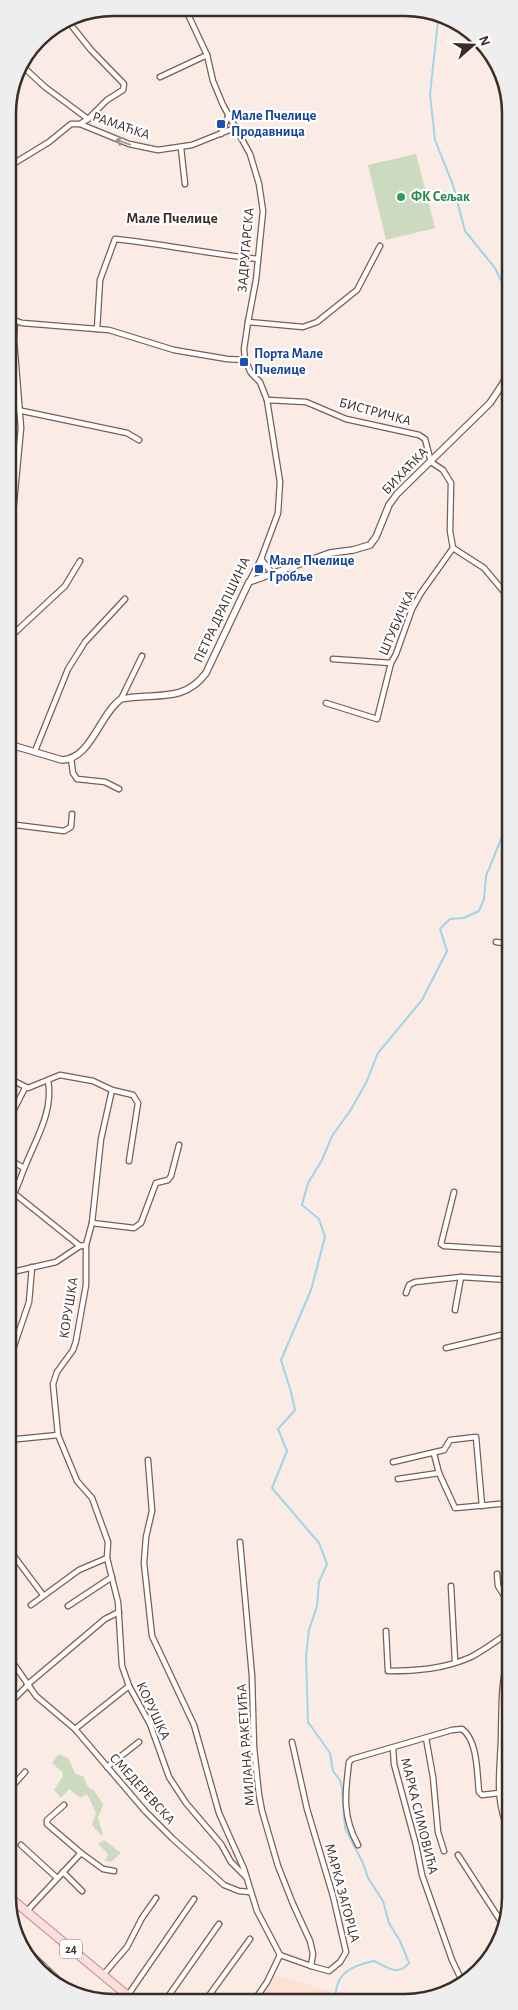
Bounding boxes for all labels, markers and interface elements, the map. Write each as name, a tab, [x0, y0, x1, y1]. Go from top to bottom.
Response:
north arrow	[448, 20, 498, 70]
text: N	[476, 34, 493, 48]
place label: Мале Пчелице Продавница	[231, 109, 317, 139]
street label: РАМАЋКА	[91, 110, 151, 142]
marker: Мале Пчелице Продавница	[215, 118, 227, 130]
one-way arrow	[116, 137, 131, 146]
place label: ФК Сељак	[411, 190, 470, 204]
marker: ФК Сељак	[395, 191, 407, 203]
street label: ЗАДРУГАРСКА	[235, 207, 257, 293]
district label: Мале Пчелице	[126, 211, 218, 226]
place label: Порта Мале Пчелице	[254, 347, 323, 377]
marker: Порта Мале Пчелице	[238, 356, 250, 368]
street label: БИСТРИЧКА	[337, 396, 413, 428]
street label: БИХАЋКА	[379, 445, 431, 497]
place label: Мале Пчелице Гробље	[269, 554, 355, 584]
street label: ПЕТРА ДРАПШИНА	[191, 555, 253, 665]
marker: Мале Пчелице Гробље	[253, 563, 265, 575]
street label: ШТУБИЧКА	[376, 588, 418, 658]
street label: КОРУШКА	[57, 1276, 81, 1340]
street label: КОРУШКА	[134, 1680, 172, 1742]
street label: МИЛАНА РАКЕТИЋА	[235, 1683, 257, 1807]
street label: СМЕДЕРЕВСКА	[107, 1751, 177, 1827]
street label: МАРКА СИМОВИЋА	[398, 1756, 440, 1876]
street label: МАРКА ЗАГОРЦА	[322, 1842, 362, 1944]
road number: 24	[60, 1940, 82, 1958]

